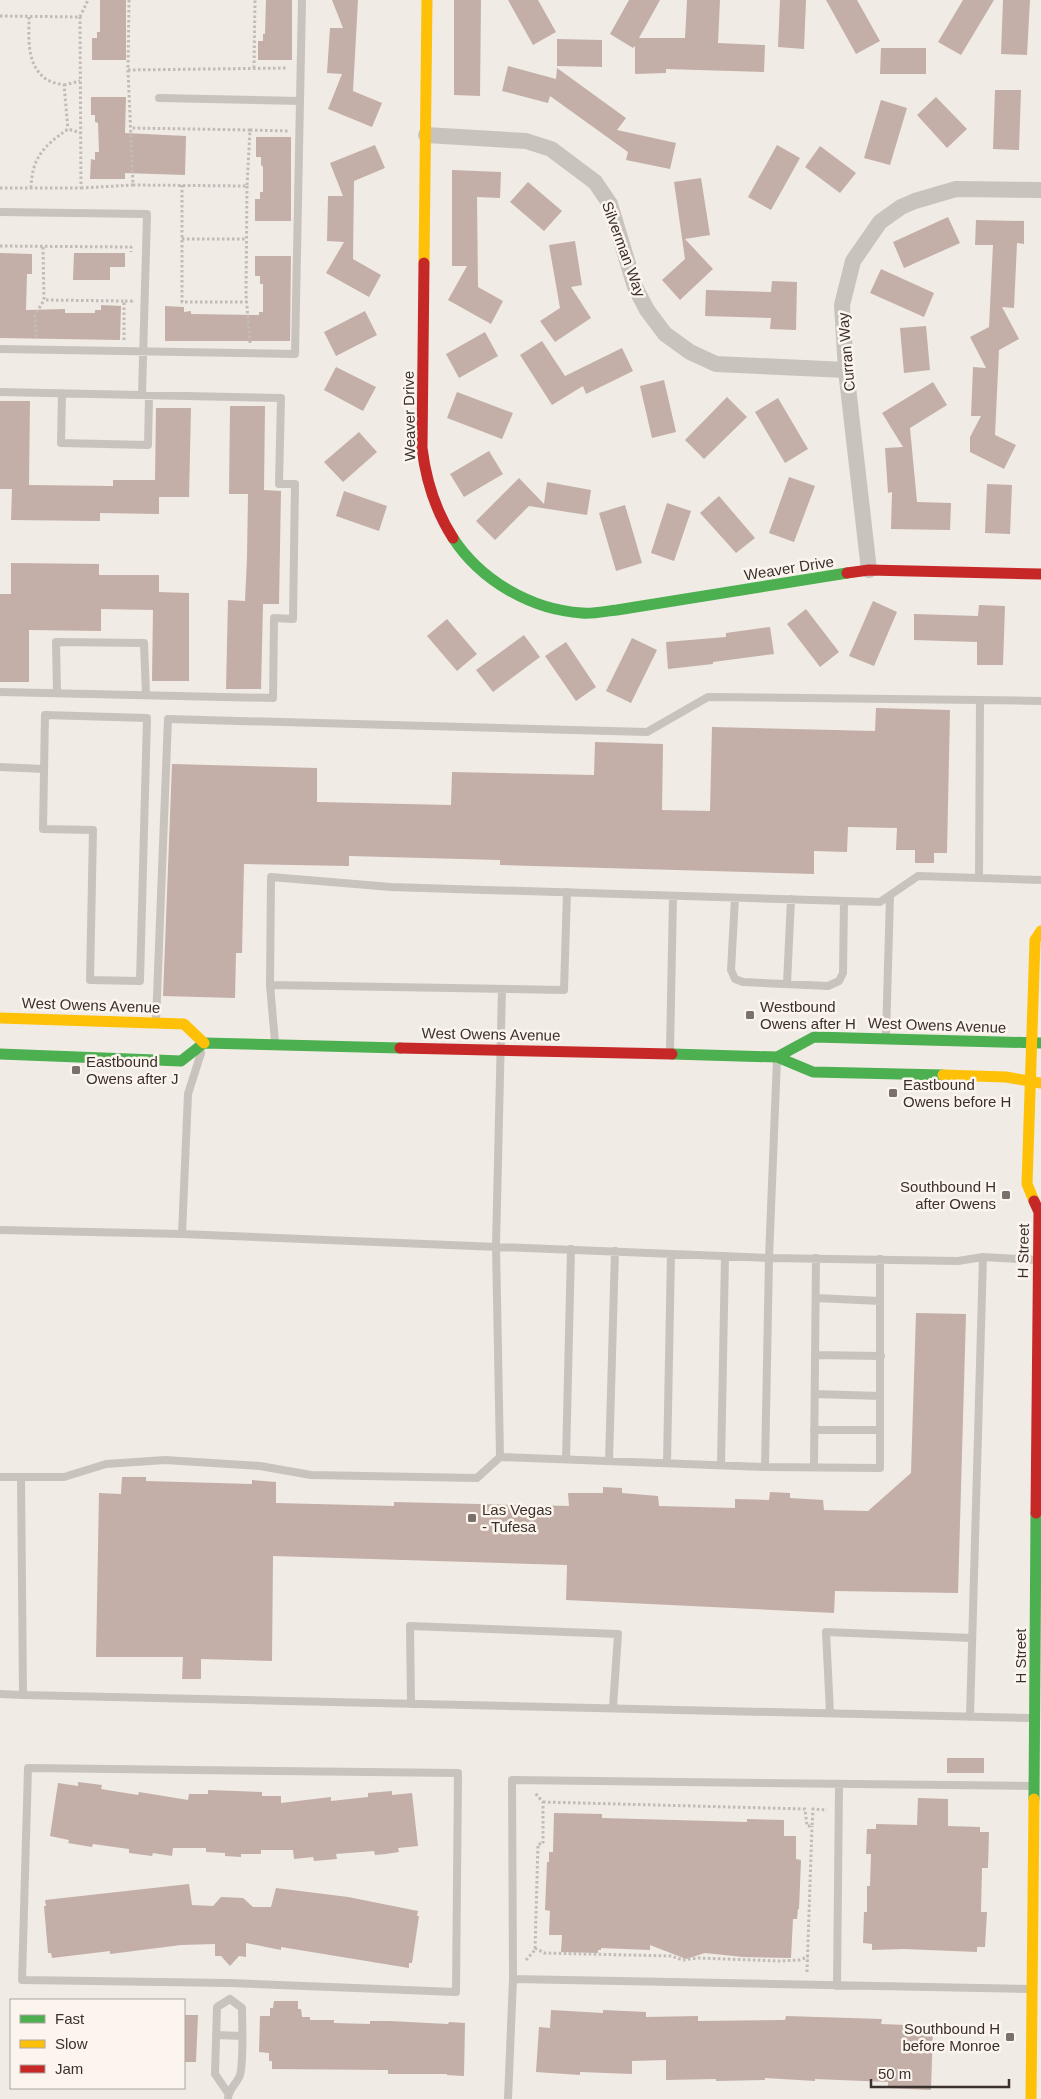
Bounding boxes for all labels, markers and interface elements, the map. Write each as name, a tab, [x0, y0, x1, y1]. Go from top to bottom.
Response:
street label: Silverman Way	[599, 199, 649, 299]
street label: Curran Way	[834, 311, 858, 392]
street label: Weaver Drive	[400, 371, 418, 461]
street label: Weaver Drive	[743, 553, 835, 583]
street label: West Owens Avenue	[21, 994, 161, 1016]
place label: Westbound Owens after H	[760, 998, 856, 1032]
marker: Westbound Owens after H	[744, 1009, 756, 1021]
street label: West Owens Avenue	[867, 1014, 1007, 1036]
street label: West Owens Avenue	[422, 1024, 560, 1044]
place label: Eastbound Owens after J	[86, 1053, 179, 1087]
marker: Eastbound Owens after J	[70, 1064, 82, 1076]
place label: Eastbound Owens before H	[903, 1076, 1011, 1110]
marker: Eastbound Owens before H	[887, 1087, 899, 1099]
place label: Southbound H after Owens	[900, 1178, 996, 1212]
marker: Southbound H after Owens	[1000, 1189, 1012, 1201]
street label: H Street	[1014, 1223, 1032, 1279]
place label: Las Vegas - Tufesa	[482, 1501, 552, 1535]
marker: Las Vegas - Tufesa	[466, 1512, 478, 1524]
street label: H Street	[1012, 1628, 1029, 1684]
legend	[10, 1999, 185, 2089]
text: Fast	[55, 2010, 85, 2027]
place label: Southbound H before Monroe	[902, 2020, 1000, 2054]
marker: Southbound H before Monroe	[1004, 2031, 1016, 2043]
text: Slow	[55, 2035, 88, 2052]
scale bar	[871, 2056, 1008, 2088]
text: Jam	[55, 2060, 83, 2077]
text: 50 m	[878, 2065, 911, 2082]

